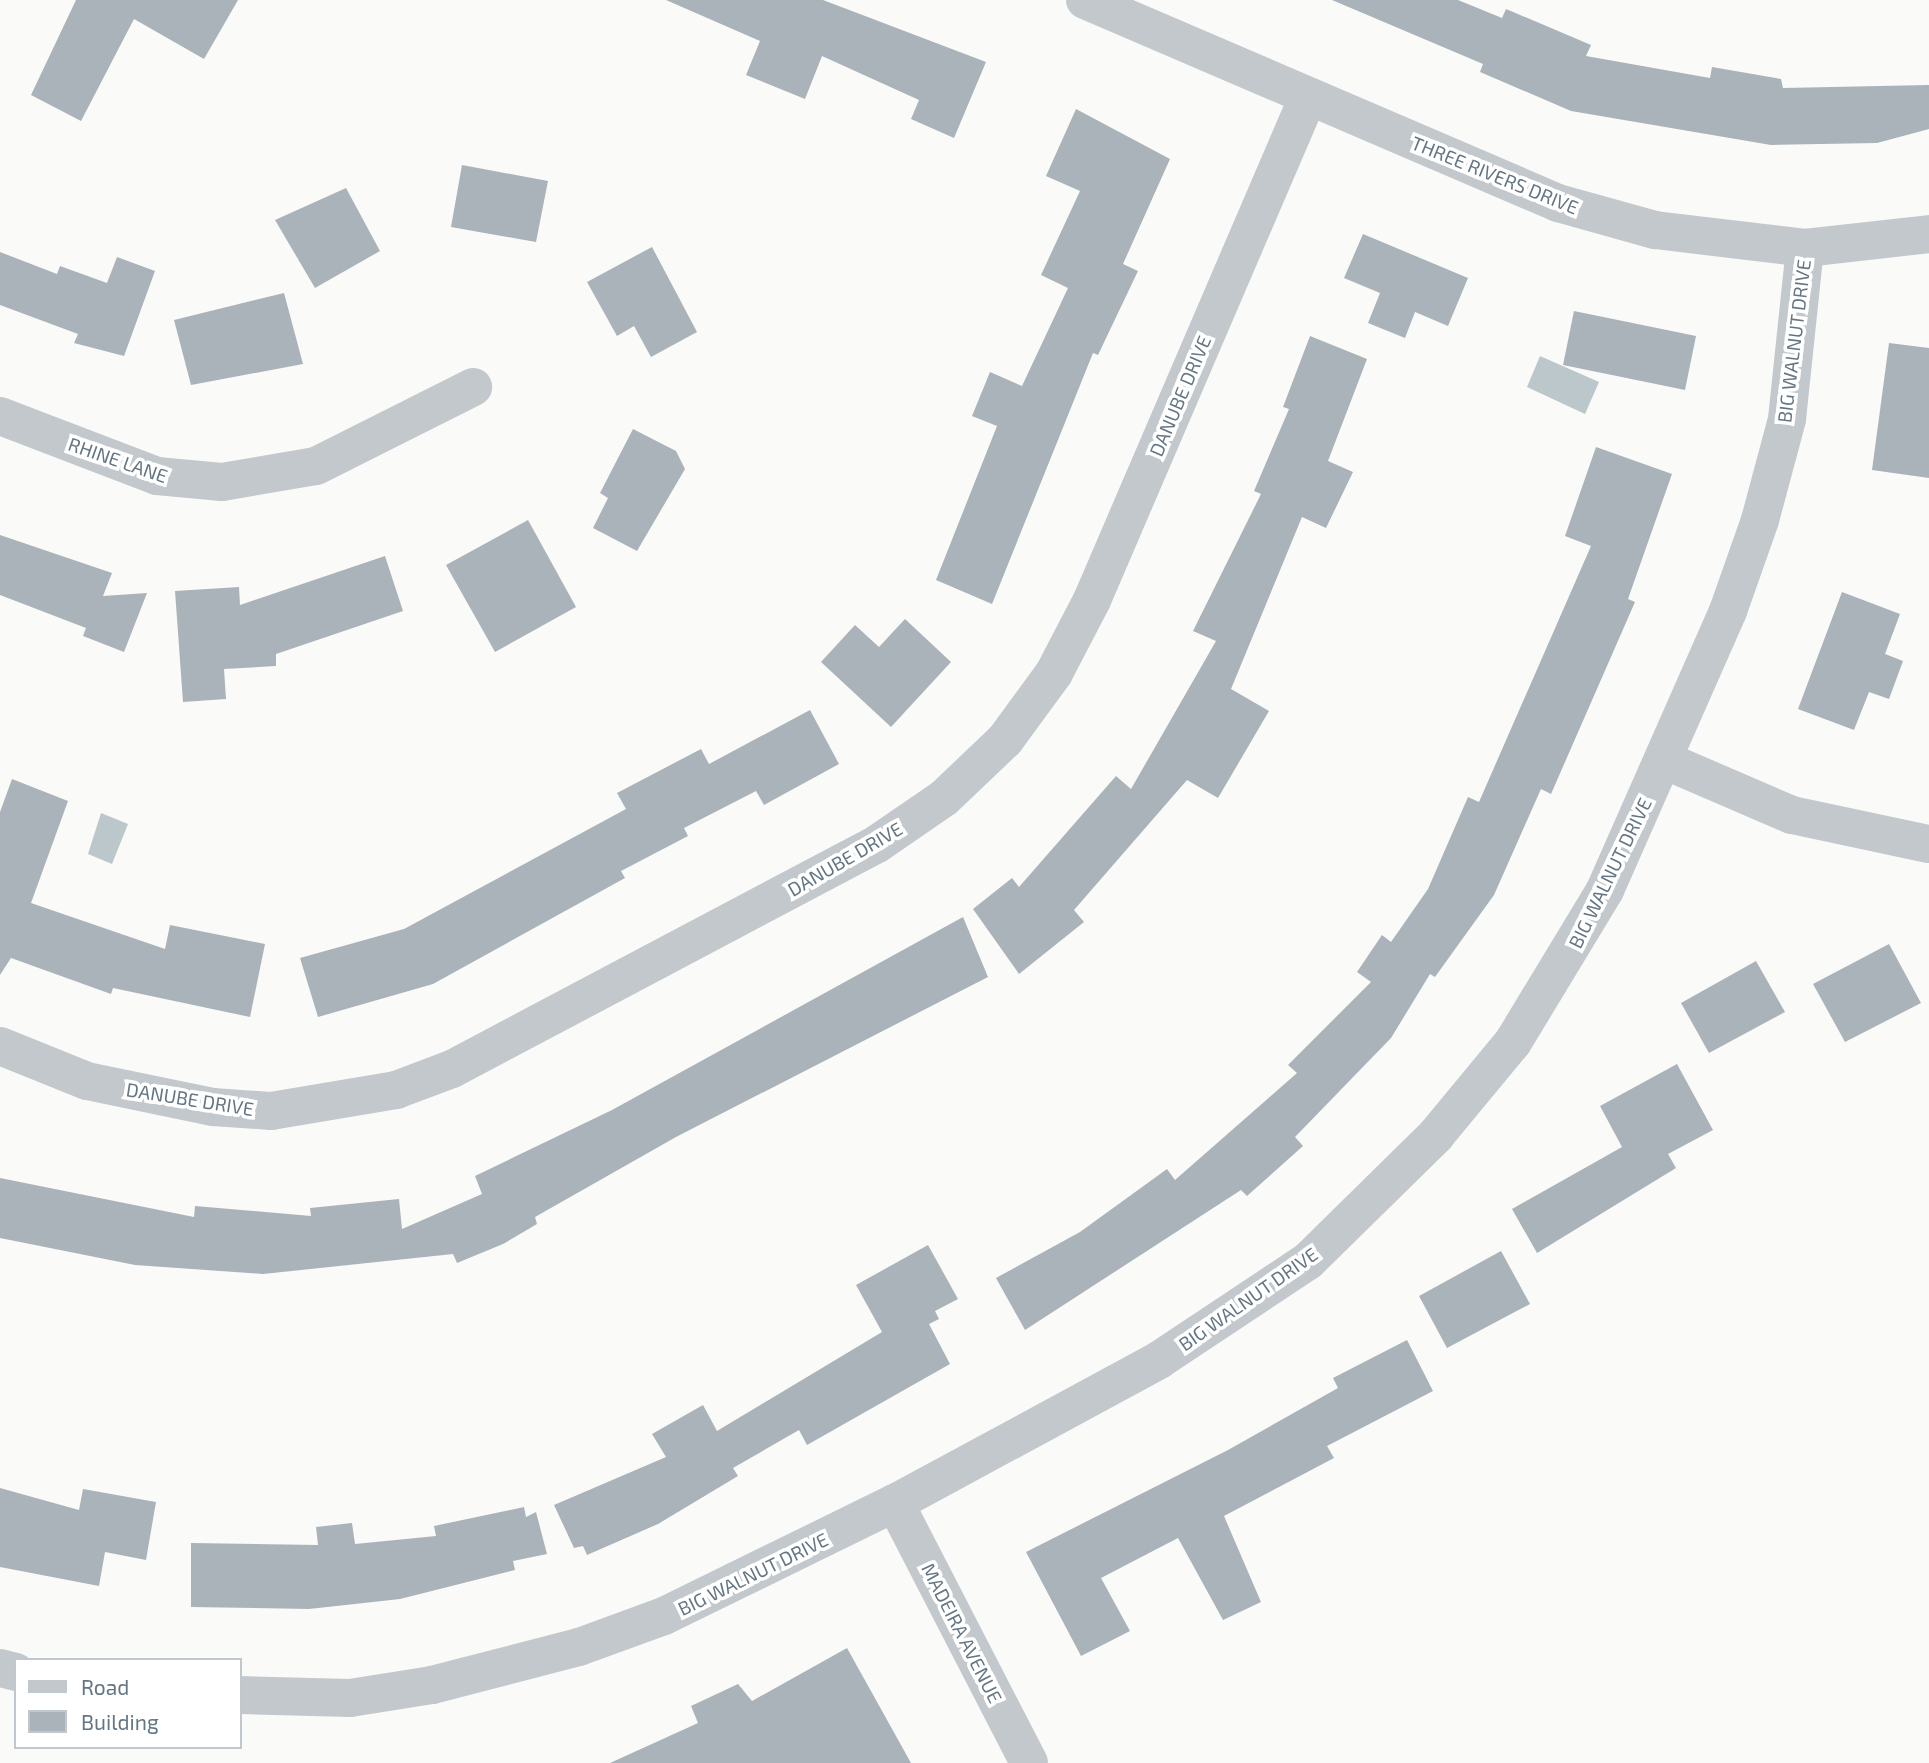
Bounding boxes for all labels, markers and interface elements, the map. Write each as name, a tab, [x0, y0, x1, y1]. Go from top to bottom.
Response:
street label: THREE RIVERS DRIVE	[1408, 131, 1582, 219]
street label: BIG WALNUT DRIVE	[1773, 258, 1815, 424]
street label: DANUBE DRIVE	[1144, 332, 1216, 460]
street label: RHINE LANE	[65, 432, 171, 488]
street label: BIG WALNUT DRIVE	[1564, 794, 1656, 952]
street label: DANUBE DRIVE	[784, 817, 906, 901]
street label: DANUBE DRIVE	[125, 1078, 255, 1120]
street label: BIG WALNUT DRIVE	[1174, 1242, 1322, 1356]
street label: BIG WALNUT DRIVE	[674, 1528, 832, 1620]
street label: MADEIRA AVENUE	[917, 1559, 1007, 1707]
legend	[14, 1658, 242, 1749]
text: Road	[81, 1674, 129, 1699]
text: Building	[81, 1709, 159, 1734]

